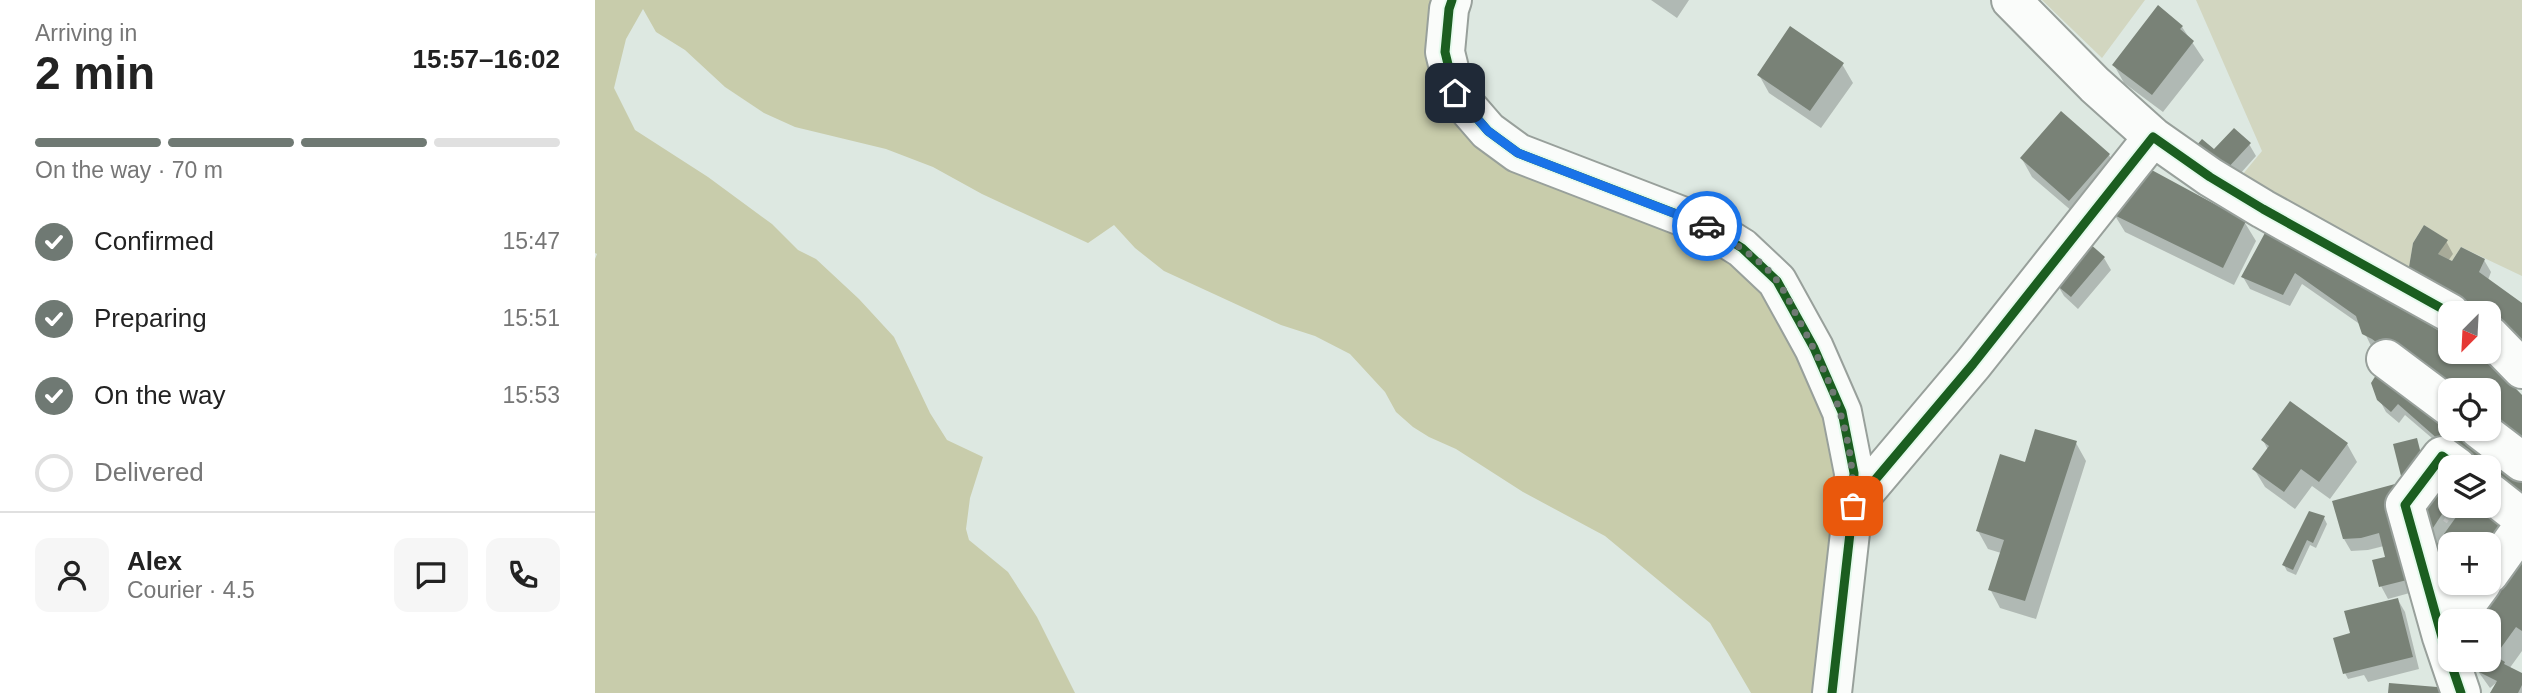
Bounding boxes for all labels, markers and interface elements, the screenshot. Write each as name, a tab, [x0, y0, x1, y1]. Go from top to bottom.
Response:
text: Arriving in	[35, 20, 137, 46]
text: 15:57–16:02	[413, 44, 560, 74]
text: 2 min	[35, 47, 155, 99]
pin	[1425, 63, 1485, 123]
icon: home	[1436, 74, 1474, 112]
text: On the way · 70 m	[35, 157, 223, 183]
courier	[1672, 191, 1742, 261]
icon: car	[1688, 207, 1726, 245]
icon: check	[35, 223, 73, 261]
text: Confirmed	[94, 226, 214, 256]
text: 15:47	[502, 228, 560, 254]
icon: check	[35, 300, 73, 338]
north arrow	[2438, 301, 2501, 364]
map controls	[2438, 301, 2501, 672]
text: Preparing	[94, 303, 207, 333]
text: 15:51	[502, 305, 560, 331]
icon: check	[35, 377, 73, 415]
button: locate	[2438, 378, 2501, 441]
text: On the way	[94, 380, 226, 410]
text: 15:53	[502, 382, 560, 408]
button: layers	[2438, 455, 2501, 518]
text: Delivered	[94, 457, 204, 487]
pin	[1823, 476, 1883, 536]
icon: bag	[1834, 487, 1872, 525]
button: +	[2438, 532, 2501, 595]
button: person	[35, 538, 109, 612]
button: chat	[394, 538, 468, 612]
button: phone	[486, 538, 560, 612]
text: Alex	[127, 546, 182, 576]
text: Courier · 4.5	[127, 577, 255, 603]
button: −	[2438, 609, 2501, 672]

